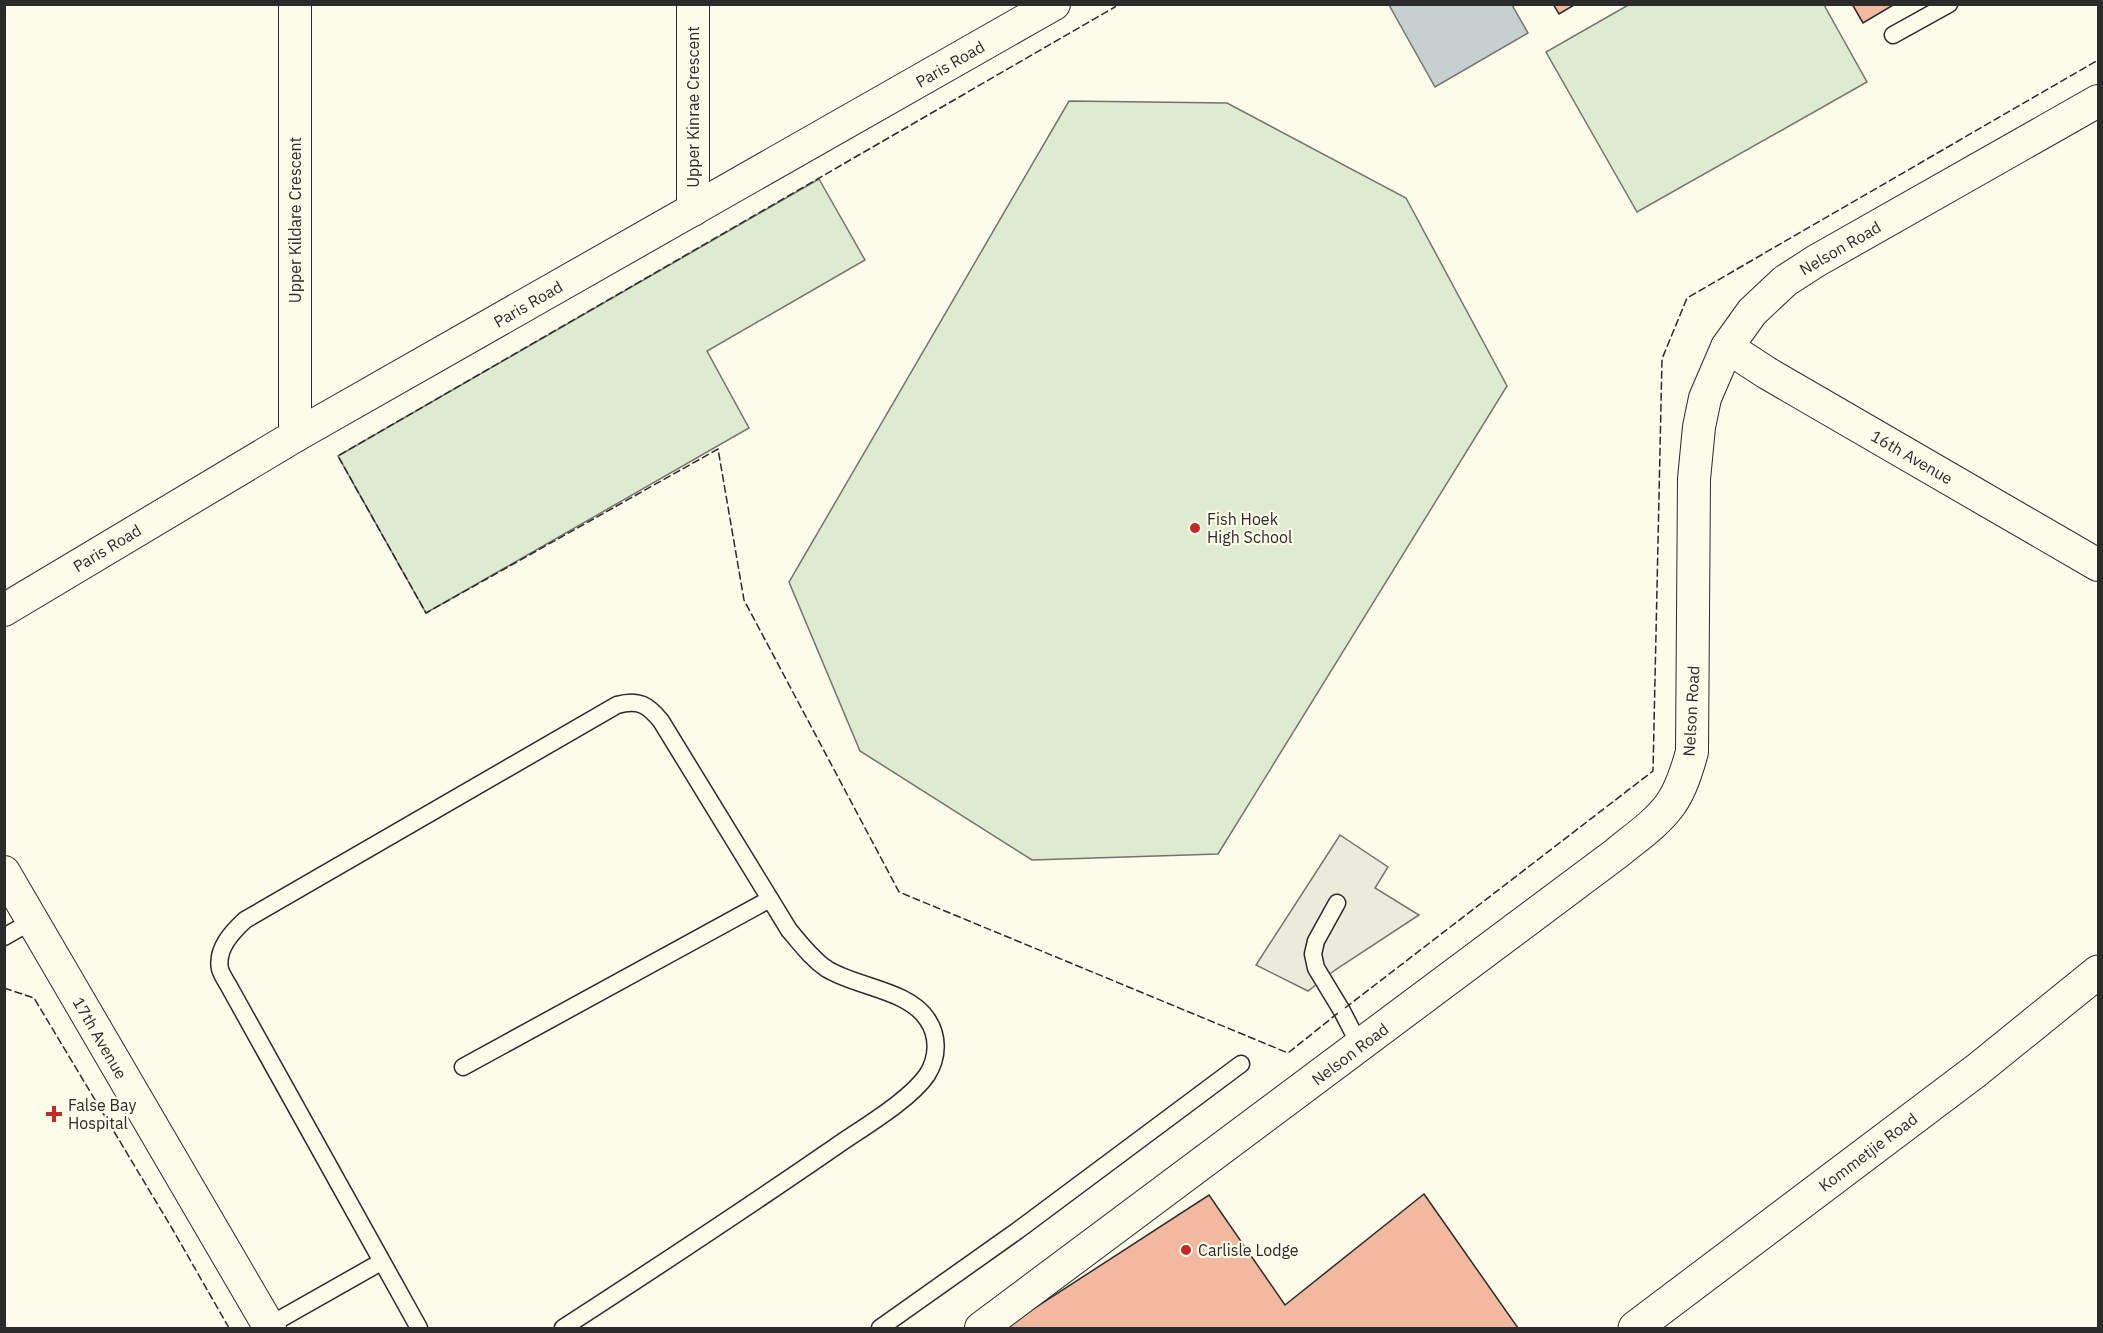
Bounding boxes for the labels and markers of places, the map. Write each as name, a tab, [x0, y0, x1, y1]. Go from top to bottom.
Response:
place label: Fish Hoek High School	[1207, 509, 1292, 547]
marker: Fish Hoek High School	[1188, 521, 1202, 535]
place label: False Bay Hospital	[68, 1095, 136, 1133]
marker: False Bay Hospital	[45, 1105, 63, 1123]
place label: Carlisle Lodge	[1198, 1240, 1299, 1260]
marker: Carlisle Lodge	[1179, 1243, 1193, 1257]

